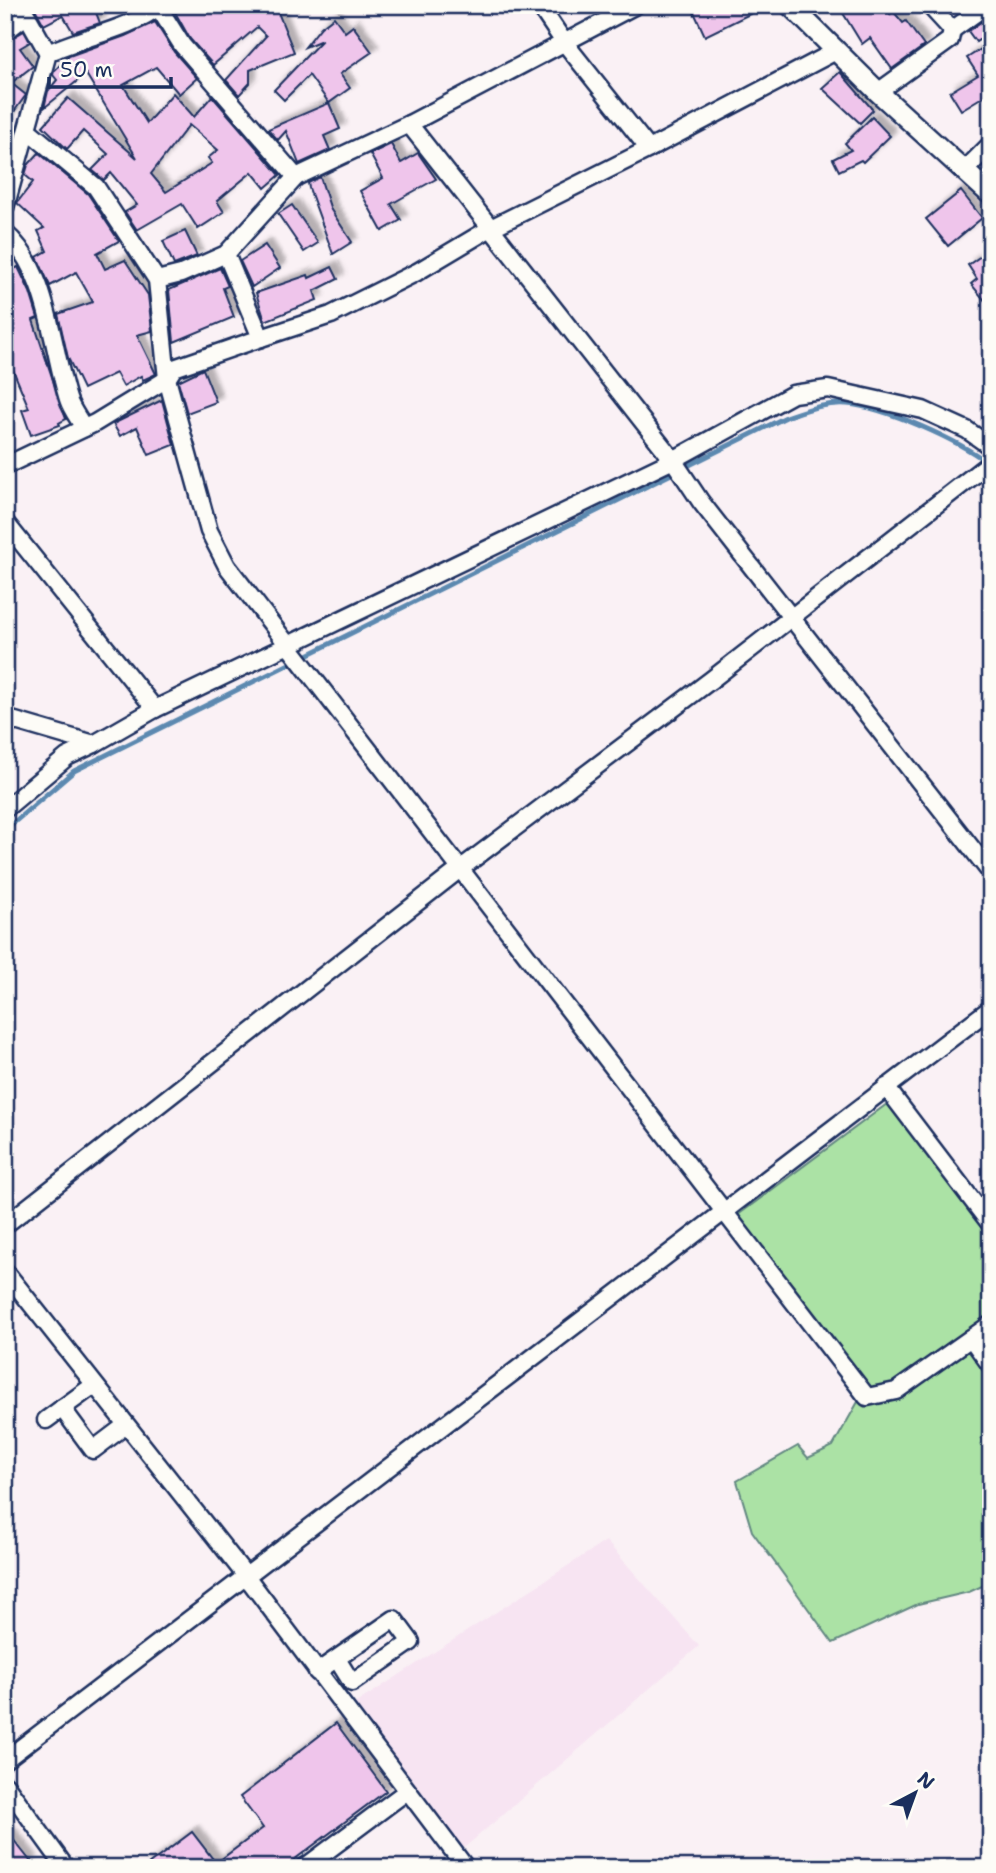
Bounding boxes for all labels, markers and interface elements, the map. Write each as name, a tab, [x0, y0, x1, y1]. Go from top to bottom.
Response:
scale bar	[49, 46, 172, 90]
text: 50 m	[60, 56, 113, 84]
north arrow	[880, 1758, 950, 1828]
text: N	[912, 1766, 940, 1795]

